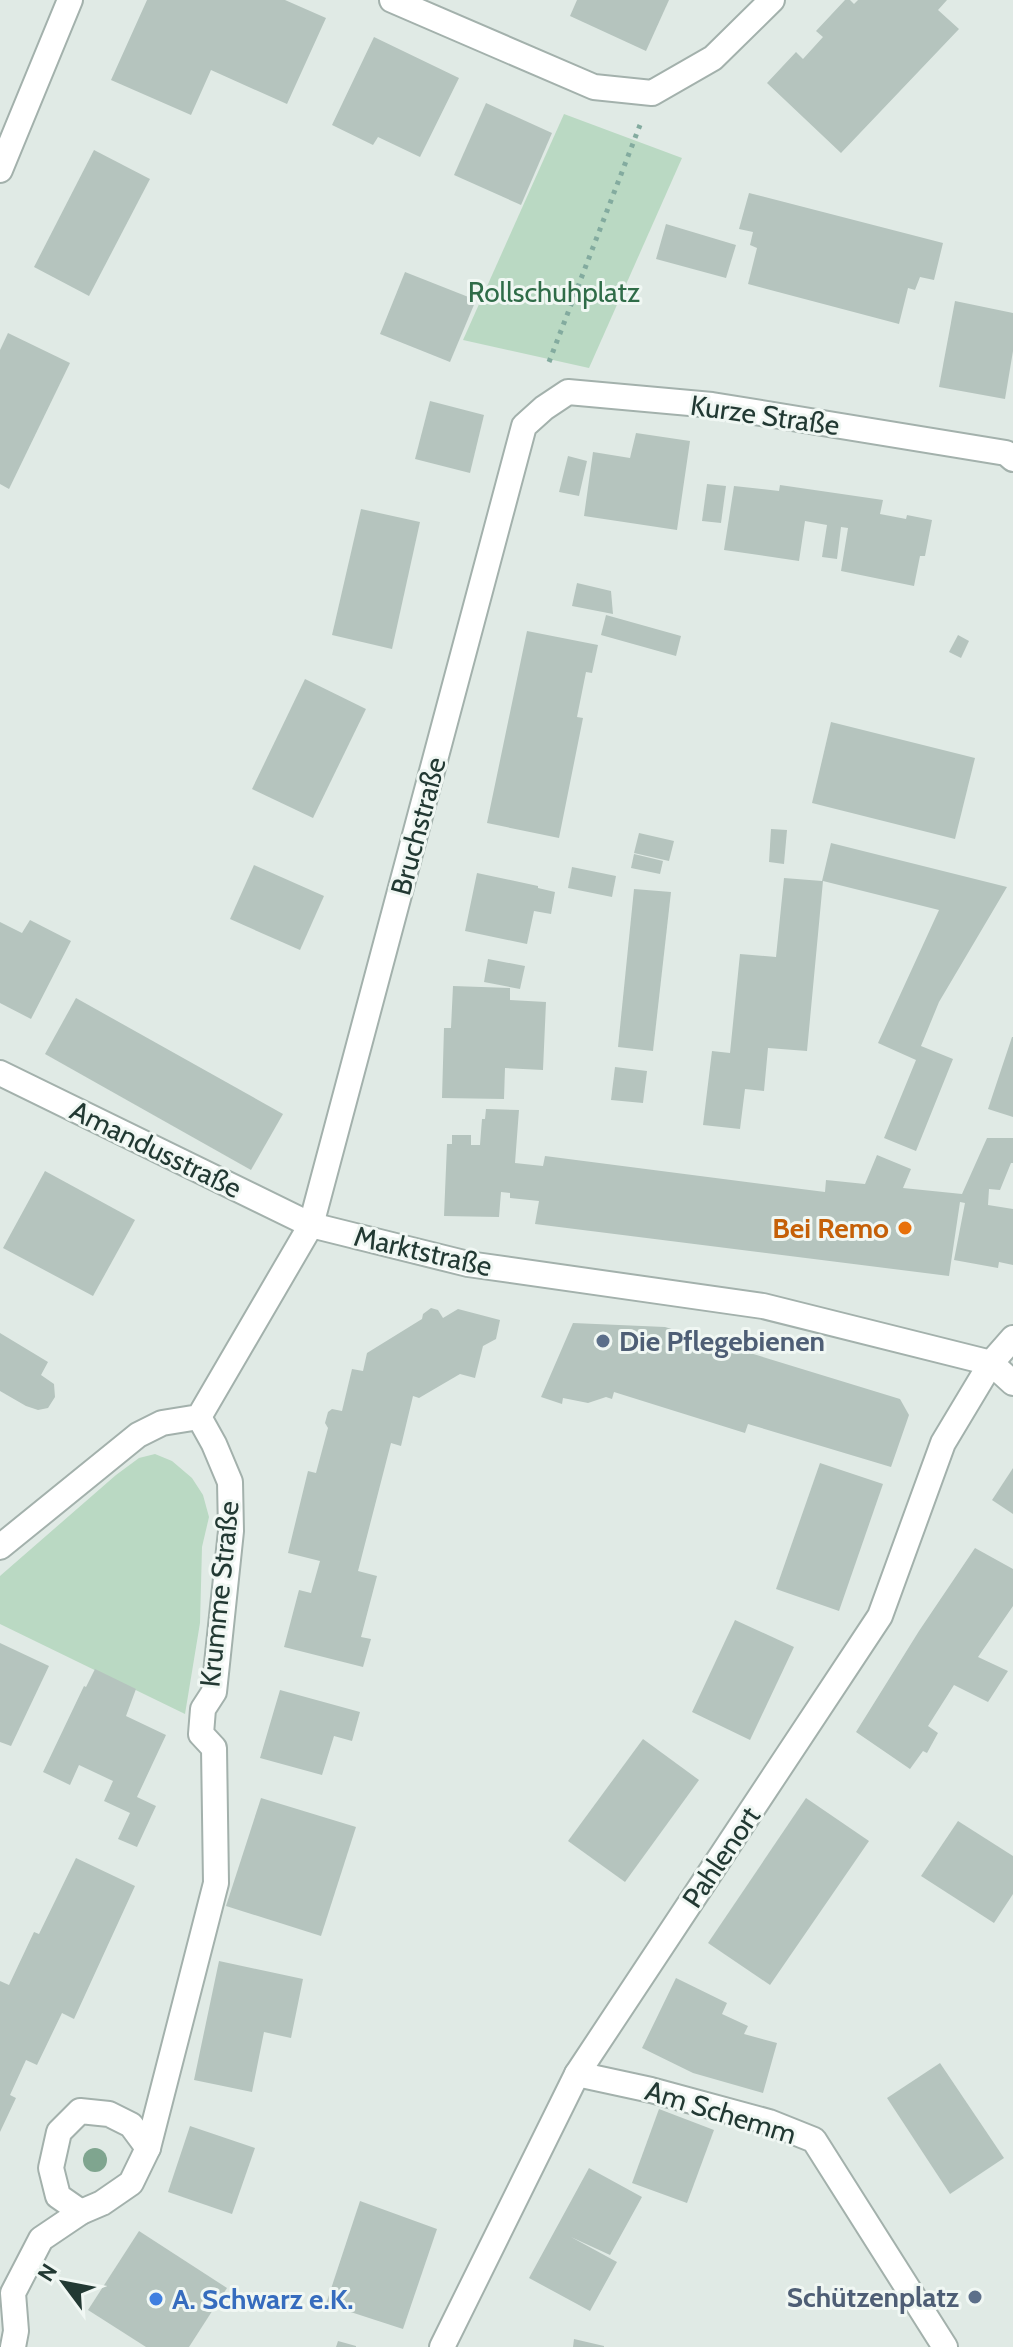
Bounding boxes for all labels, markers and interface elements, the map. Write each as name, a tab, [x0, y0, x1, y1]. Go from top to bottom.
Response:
park label: Rollschuhplatz	[468, 275, 640, 309]
street label: Kurze Straße	[688, 388, 842, 442]
street label: Bruchstraße	[383, 753, 453, 899]
street label: Amandusstraße	[65, 1093, 247, 1205]
place label: Bei Remo	[772, 1211, 889, 1245]
street label: Marktstraße	[351, 1219, 495, 1283]
marker: Bei Remo	[896, 1219, 914, 1237]
place label: Die Pflegebienen	[619, 1324, 825, 1358]
marker: Die Pflegebienen	[594, 1332, 612, 1350]
street label: Krumme Straße	[192, 1499, 246, 1689]
street label: Pahlenort	[675, 1800, 767, 1914]
street label: Am Schemm	[642, 2073, 800, 2151]
north arrow	[24, 2243, 104, 2323]
text: N	[32, 2259, 63, 2286]
place label: Schützenplatz	[787, 2280, 959, 2314]
place label: A. Schwarz e.K.	[172, 2282, 353, 2316]
marker: Schützenplatz	[966, 2288, 984, 2306]
marker: A. Schwarz e.K.	[147, 2290, 165, 2308]

